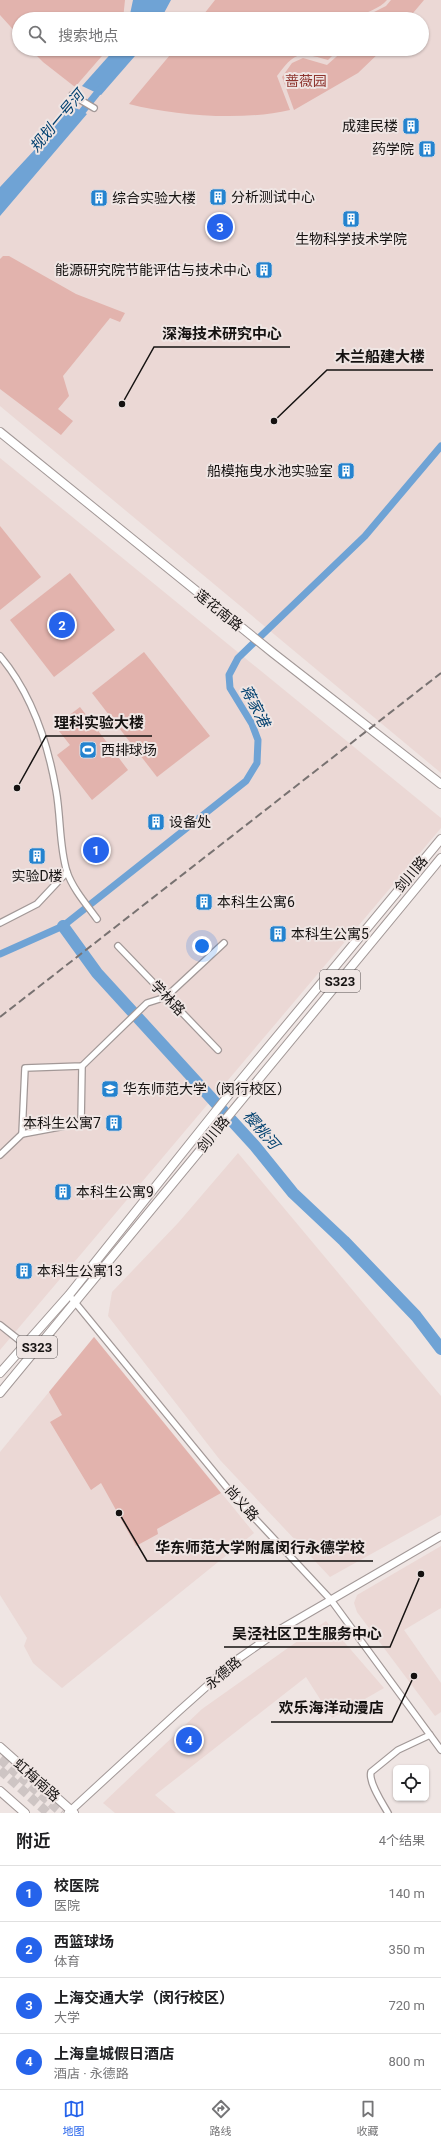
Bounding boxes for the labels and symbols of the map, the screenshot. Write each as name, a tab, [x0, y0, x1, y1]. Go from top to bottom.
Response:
park label: 蔷薇园	[285, 73, 327, 89]
water label: 规划一号河	[26, 84, 90, 156]
building icon: 成建民楼	[401, 116, 421, 136]
place label: 成建民楼	[342, 118, 398, 134]
building icon: 药学院	[417, 139, 437, 159]
place label: 药学院	[372, 141, 414, 157]
building icon: 分析测试中心	[208, 187, 228, 207]
building icon: 综合实验大楼	[89, 188, 109, 208]
place label: 分析测试中心	[231, 189, 315, 205]
place label: 综合实验大楼	[112, 190, 196, 206]
building icon: 生物科学技术学院	[341, 209, 361, 229]
pin: 3	[207, 212, 233, 242]
place label: 生物科学技术学院	[295, 231, 407, 247]
building icon: 能源研究院节能评估与技术中心	[254, 260, 274, 280]
place label: 能源研究院节能评估与技术中心	[55, 262, 251, 278]
callout: 深海技术研究中心	[154, 320, 290, 347]
text: 深海技术研究中心	[162, 325, 282, 343]
callout: 木兰船建大楼	[327, 343, 433, 370]
text: 木兰船建大楼	[335, 348, 425, 366]
building icon: 船模拖曳水池实验室	[336, 461, 356, 481]
place label: 船模拖曳水池实验室	[207, 463, 333, 479]
street label: 莲花南路	[192, 586, 246, 634]
pin: 2	[49, 610, 75, 640]
water label: 蒋家港	[237, 682, 274, 732]
callout: 理科实验大楼	[46, 709, 152, 736]
text: 理科实验大楼	[54, 714, 144, 732]
sports icon: 西排球场	[78, 740, 98, 760]
place label: 西排球场	[101, 742, 157, 758]
building icon: 设备处	[146, 812, 166, 832]
place label: 设备处	[169, 814, 211, 830]
pin: 1	[83, 835, 109, 865]
building icon: 实验D楼	[27, 846, 47, 866]
street label: 剑川路	[391, 853, 431, 895]
place label: 实验D楼	[11, 868, 63, 884]
building icon: 本科生公寓6	[194, 892, 214, 912]
place label: 本科生公寓6	[217, 894, 295, 910]
building icon: 本科生公寓5	[268, 924, 288, 944]
place label: 本科生公寓5	[291, 926, 369, 942]
your location	[192, 936, 212, 956]
road number: S323	[320, 970, 360, 992]
street label: 学林路	[148, 977, 188, 1019]
school or university icon: 华东师范大学（闵行校区）	[100, 1079, 120, 1099]
place label: 华东师范大学（闵行校区）	[123, 1081, 291, 1097]
water label: 樱桃河	[239, 1107, 285, 1155]
building icon: 本科生公寓7	[104, 1113, 124, 1133]
street label: 剑川路	[194, 1113, 232, 1155]
place label: 本科生公寓7	[23, 1115, 101, 1131]
building icon: 本科生公寓9	[53, 1182, 73, 1202]
place label: 本科生公寓9	[76, 1184, 154, 1200]
building icon: 本科生公寓13	[14, 1261, 34, 1281]
place label: 本科生公寓13	[37, 1263, 123, 1279]
road number: S323	[17, 1336, 57, 1358]
street label: 尚义路	[222, 1482, 262, 1524]
callout: 华东师范大学附属闵行永德学校	[147, 1534, 373, 1561]
text: 华东师范大学附属闵行永德学校	[155, 1539, 365, 1557]
callout: 吴泾社区卫生服务中心	[224, 1620, 390, 1647]
text: 吴泾社区卫生服务中心	[232, 1625, 382, 1643]
street label: 永德路	[202, 1653, 244, 1693]
callout: 欢乐海洋动漫店	[271, 1695, 392, 1722]
text: 欢乐海洋动漫店	[278, 1699, 384, 1717]
pin: 4	[176, 1725, 202, 1755]
street label: 虹梅南路	[11, 1755, 63, 1805]

